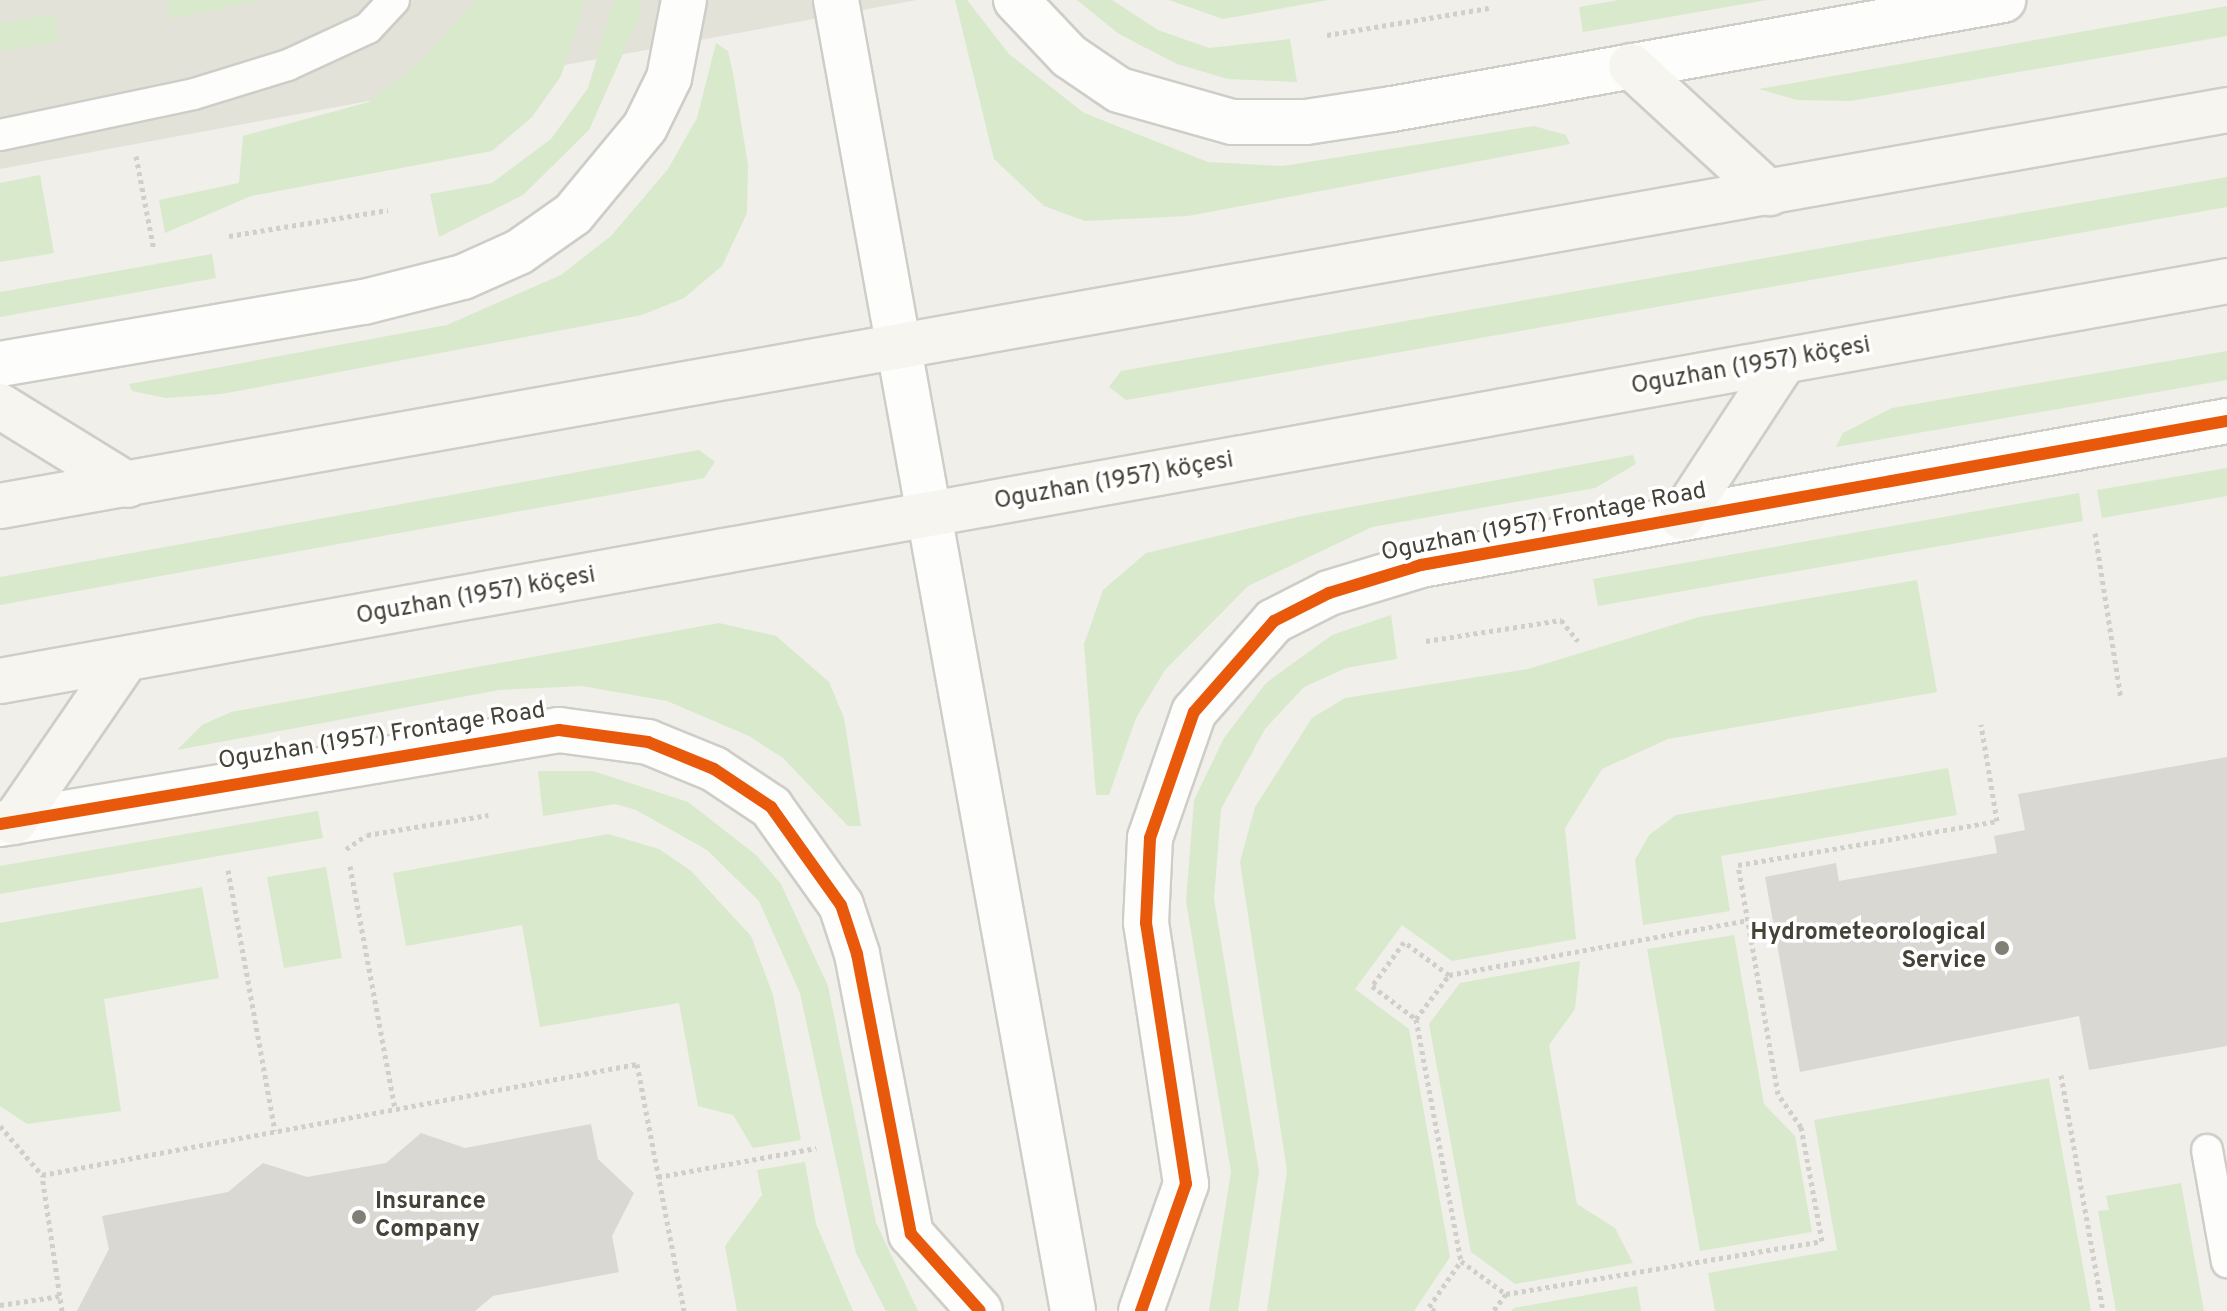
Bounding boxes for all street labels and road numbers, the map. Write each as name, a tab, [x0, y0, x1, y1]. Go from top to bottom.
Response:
street label: Oguzhan (1957) köçesi	[1629, 332, 1873, 402]
street label: Oguzhan (1957) köçesi	[992, 447, 1236, 517]
street label: Oguzhan (1957) Frontage Road	[1379, 477, 1709, 569]
street label: Oguzhan (1957) köçesi	[354, 562, 598, 632]
street label: Oguzhan (1957) Frontage Road	[216, 697, 548, 777]

